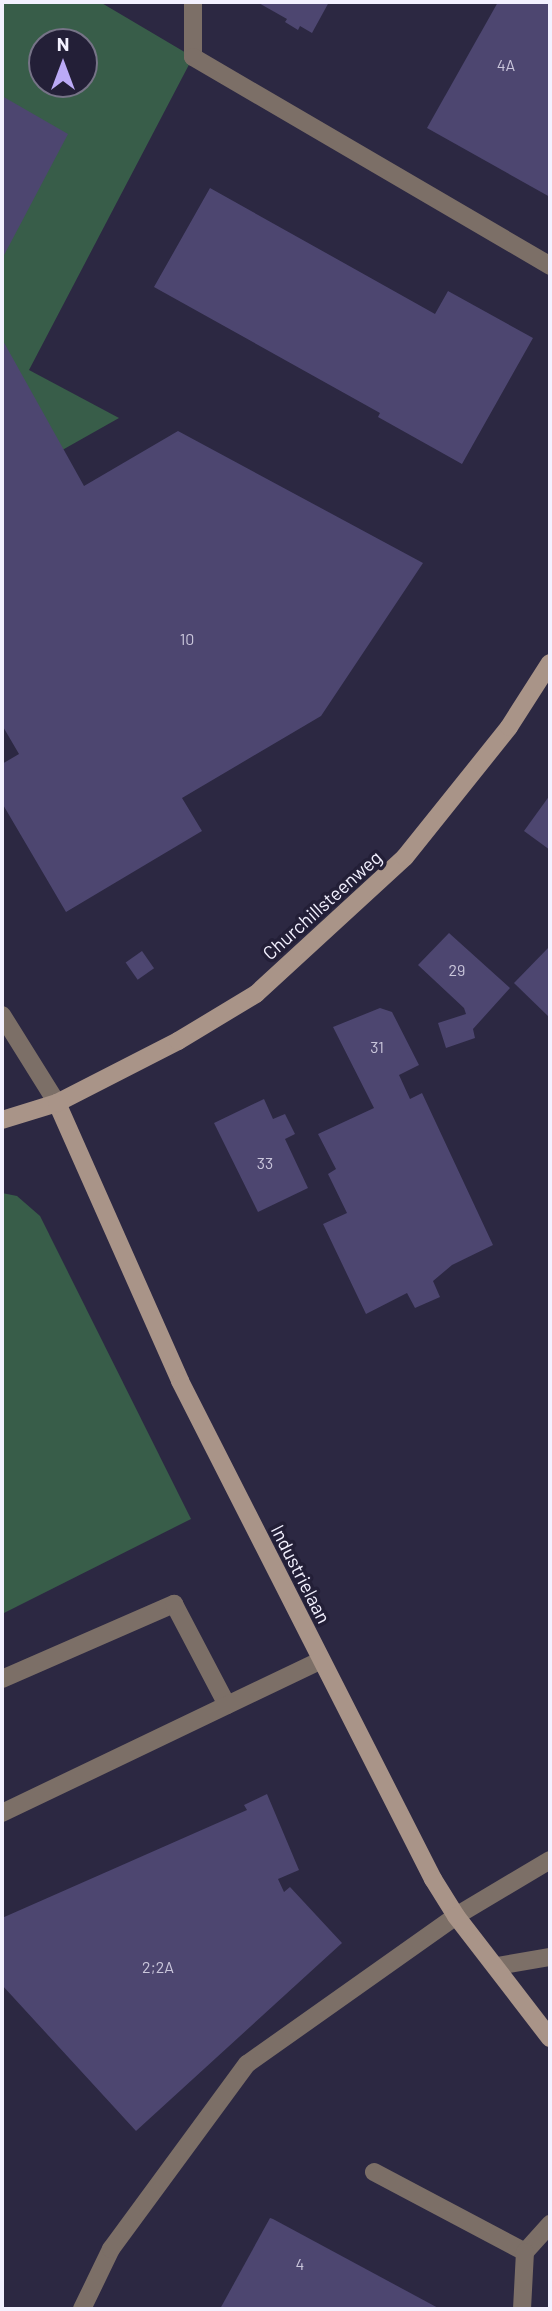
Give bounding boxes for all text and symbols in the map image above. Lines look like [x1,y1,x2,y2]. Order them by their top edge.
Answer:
north arrow [28,28,98,98]
text: N [57,32,69,55]
house number: 4A [497,55,515,75]
house number: 10 [180,629,194,649]
street label: Churchillsteenweg [258,846,386,964]
house number: 29 [449,960,465,980]
house number: 31 [370,1037,384,1057]
house number: 33 [257,1153,273,1173]
street label: Industrielaan [266,1521,336,1627]
house number: 2;2A [142,1957,174,1977]
house number: 4 [296,2254,304,2274]

